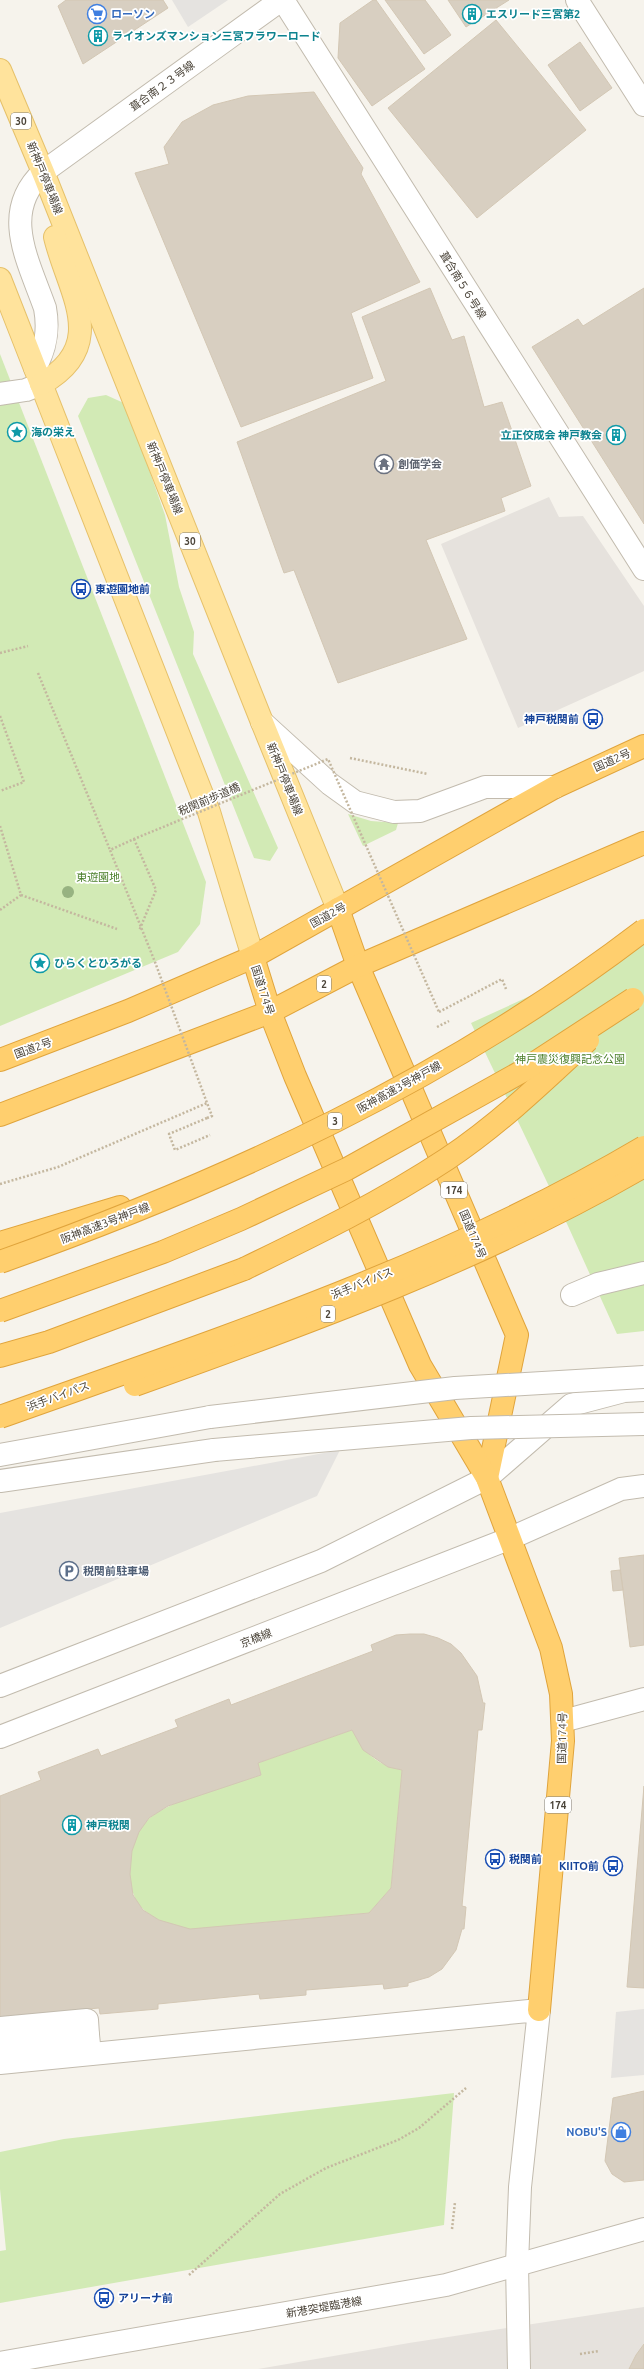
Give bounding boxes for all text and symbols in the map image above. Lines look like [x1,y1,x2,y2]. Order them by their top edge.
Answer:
supermarket icon: ローソン [86,3,108,25]
building icon: エスリード三宮第2 [461,3,483,25]
place label: ローソン [111,8,155,20]
place label: エスリード三宮第2 [486,8,580,20]
building icon: ライオンズマンション三宮フラワーロード [87,25,109,47]
place label: ライオンズマンション三宮フラワーロード [112,30,321,42]
street label: 葺合南２３号線 [127,59,197,113]
road number: 30 [11,113,31,129]
street label: 新神戸停車場線 [25,140,65,216]
street label: 葺合南５６号線 [438,249,488,321]
place icon: 海の栄え [6,421,28,443]
building icon: 立正佼成会 神戸教会 [605,424,627,446]
place label: 海の栄え [31,426,75,438]
place label: 立正佼成会 神戸教会 [500,429,602,441]
street label: 新神戸停車場線 [145,440,185,516]
temple icon: 創価学会 [373,453,395,475]
place label: 創価学会 [398,458,442,470]
road number: 30 [180,533,200,549]
bus stop icon: 東遊園地前 [70,578,92,600]
place label: 東遊園地前 [95,583,150,595]
bus stop icon: 神戸税関前 [582,708,604,730]
place label: 神戸税関前 [524,713,579,725]
street label: 新神戸停車場線 [265,741,305,817]
street label: 国道2号 [592,747,632,773]
street label: 税関前歩道橋 [176,781,242,817]
park label: 東遊園地 [76,871,120,883]
street label: 国道2号 [308,900,348,930]
place icon: ひらくとひろがる [29,952,51,974]
place label: ひらくとひろがる [54,957,142,969]
street label: 国道174号 [249,964,277,1016]
road number: 2 [317,976,331,992]
street label: 国道2号 [13,1036,53,1060]
park label: 神戸震災復興記念公園 [515,1053,625,1065]
street label: 阪神高速3号神戸線 [355,1059,443,1115]
road number: 3 [328,1113,342,1129]
road number: 174 [441,1182,467,1198]
street label: 阪神高速3号神戸線 [59,1201,151,1245]
street label: 国道174号 [457,1208,489,1260]
street label: 浜手バイパス [329,1265,395,1301]
road number: 2 [321,1306,335,1322]
street label: 浜手バイパス [25,1379,91,1413]
parking icon: 税関前駐車場 [58,1560,80,1582]
place label: 税関前駐車場 [83,1565,149,1577]
street label: 京橋線 [238,1626,274,1650]
street label: 国道174号 [556,1712,568,1764]
road number: 174 [545,1797,571,1813]
building icon: 神戸税関 [61,1814,83,1836]
place label: 神戸税関 [86,1819,130,1831]
bus stop icon: 税関前 [484,1848,506,1870]
place label: 税関前 [509,1853,542,1865]
bus stop icon: KIITO前 [602,1855,624,1877]
place label: KIITO前 [559,1860,599,1872]
shop icon: NOBU'S [610,2121,632,2143]
place label: NOBU'S [566,2126,607,2138]
bus stop icon: アリーナ前 [93,2287,115,2309]
place label: アリーナ前 [118,2292,173,2304]
street label: 新港突堤臨港線 [285,2294,363,2320]

